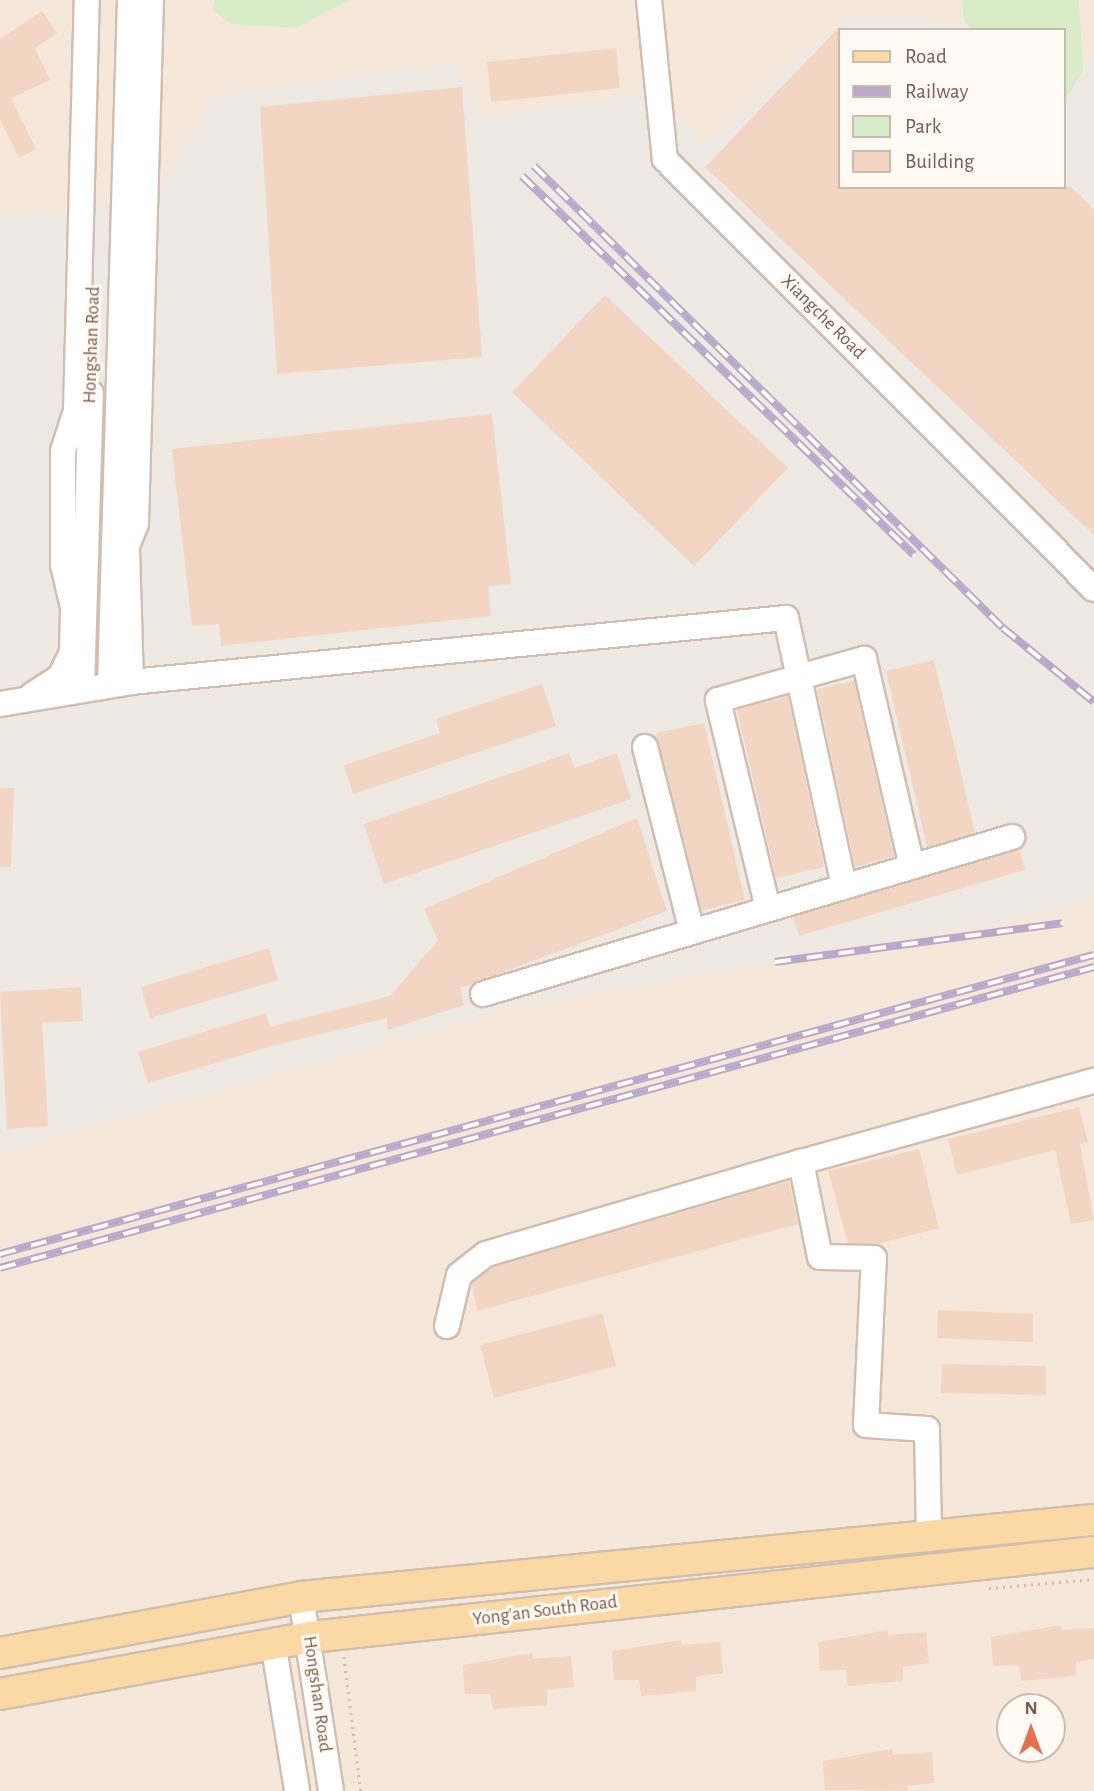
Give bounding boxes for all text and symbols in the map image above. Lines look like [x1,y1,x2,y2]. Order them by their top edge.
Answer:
legend [838,28,1066,189]
text: Road [905,46,947,67]
text: Railway [905,81,968,102]
text: Park [905,116,941,137]
text: Building [905,151,974,172]
street label: Xiangche Road [776,270,870,364]
street label: Hongshan Road [79,286,105,404]
street label: Yong'an South Road [471,1591,619,1631]
street label: Hongshan Road [298,1634,336,1754]
north arrow [996,1693,1066,1763]
text: N [1024,1699,1038,1718]

